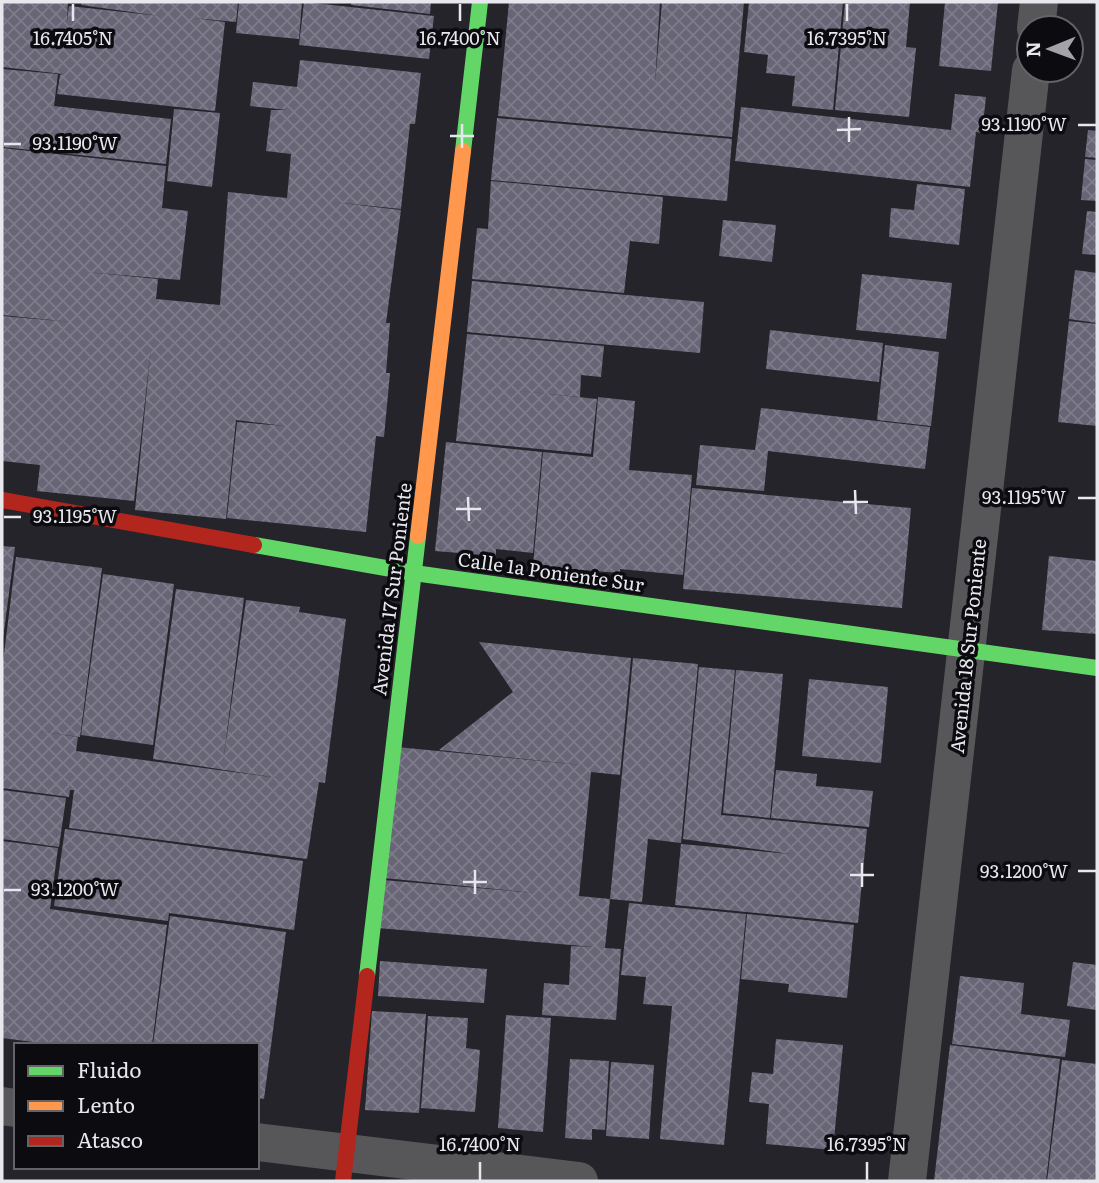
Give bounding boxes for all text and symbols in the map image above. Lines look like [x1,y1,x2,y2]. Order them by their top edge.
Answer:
north arrow [1015,14,1085,84]
text: 16.7405°N [33,24,113,51]
text: 16.7400°N [419,24,501,51]
text: 16.7395°N [807,24,887,51]
text: N [1018,41,1046,58]
text: 93.1190°W [981,110,1067,137]
text: 93.1190°W [32,129,118,156]
street label: Avenida 17 Sur Poniente [364,481,418,697]
text: 93.1195°W [982,483,1066,510]
text: 93.1195°W [33,502,117,529]
street label: Avenida 18 Sur Poniente [942,537,992,755]
street label: Calle 1a Poniente Sur [456,544,646,598]
text: 93.1200°W [980,857,1068,884]
text: 93.1200°W [31,875,119,902]
legend [14,1043,259,1169]
text: Fluido [77,1053,141,1084]
text: Lento [77,1088,135,1119]
text: Atasco [77,1123,143,1154]
text: 16.7400°N [439,1130,521,1157]
text: 16.7395°N [827,1130,907,1157]

